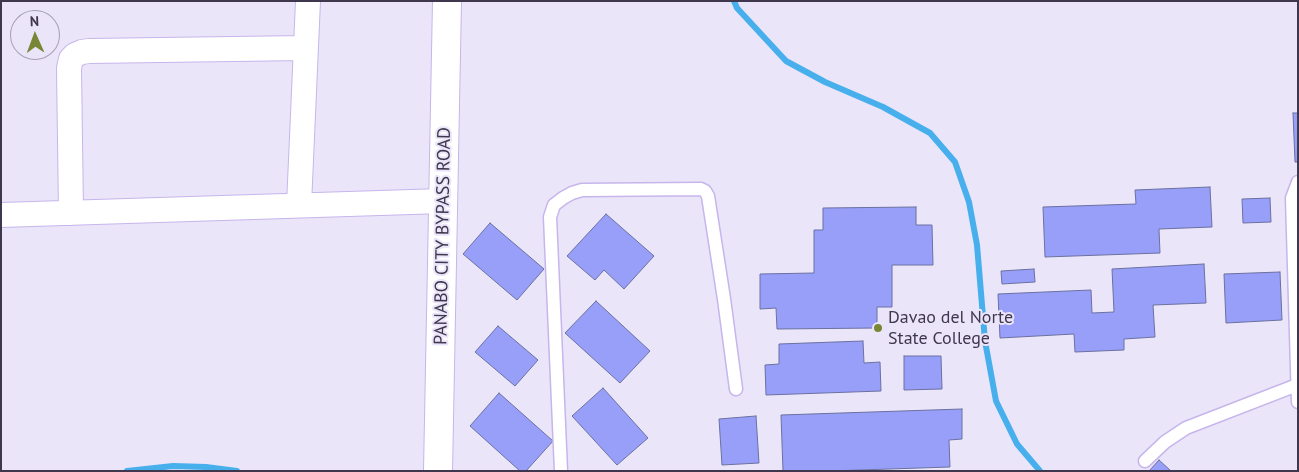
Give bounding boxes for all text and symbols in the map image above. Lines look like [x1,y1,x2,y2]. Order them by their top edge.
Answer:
north arrow [10,10,60,60]
text: N [30,12,39,30]
street label: PANABO CITY BYPASS ROAD [430,127,456,345]
place label: Davao del Norte State College [888,307,1013,350]
marker: Davao del Norte State College [872,322,884,334]

